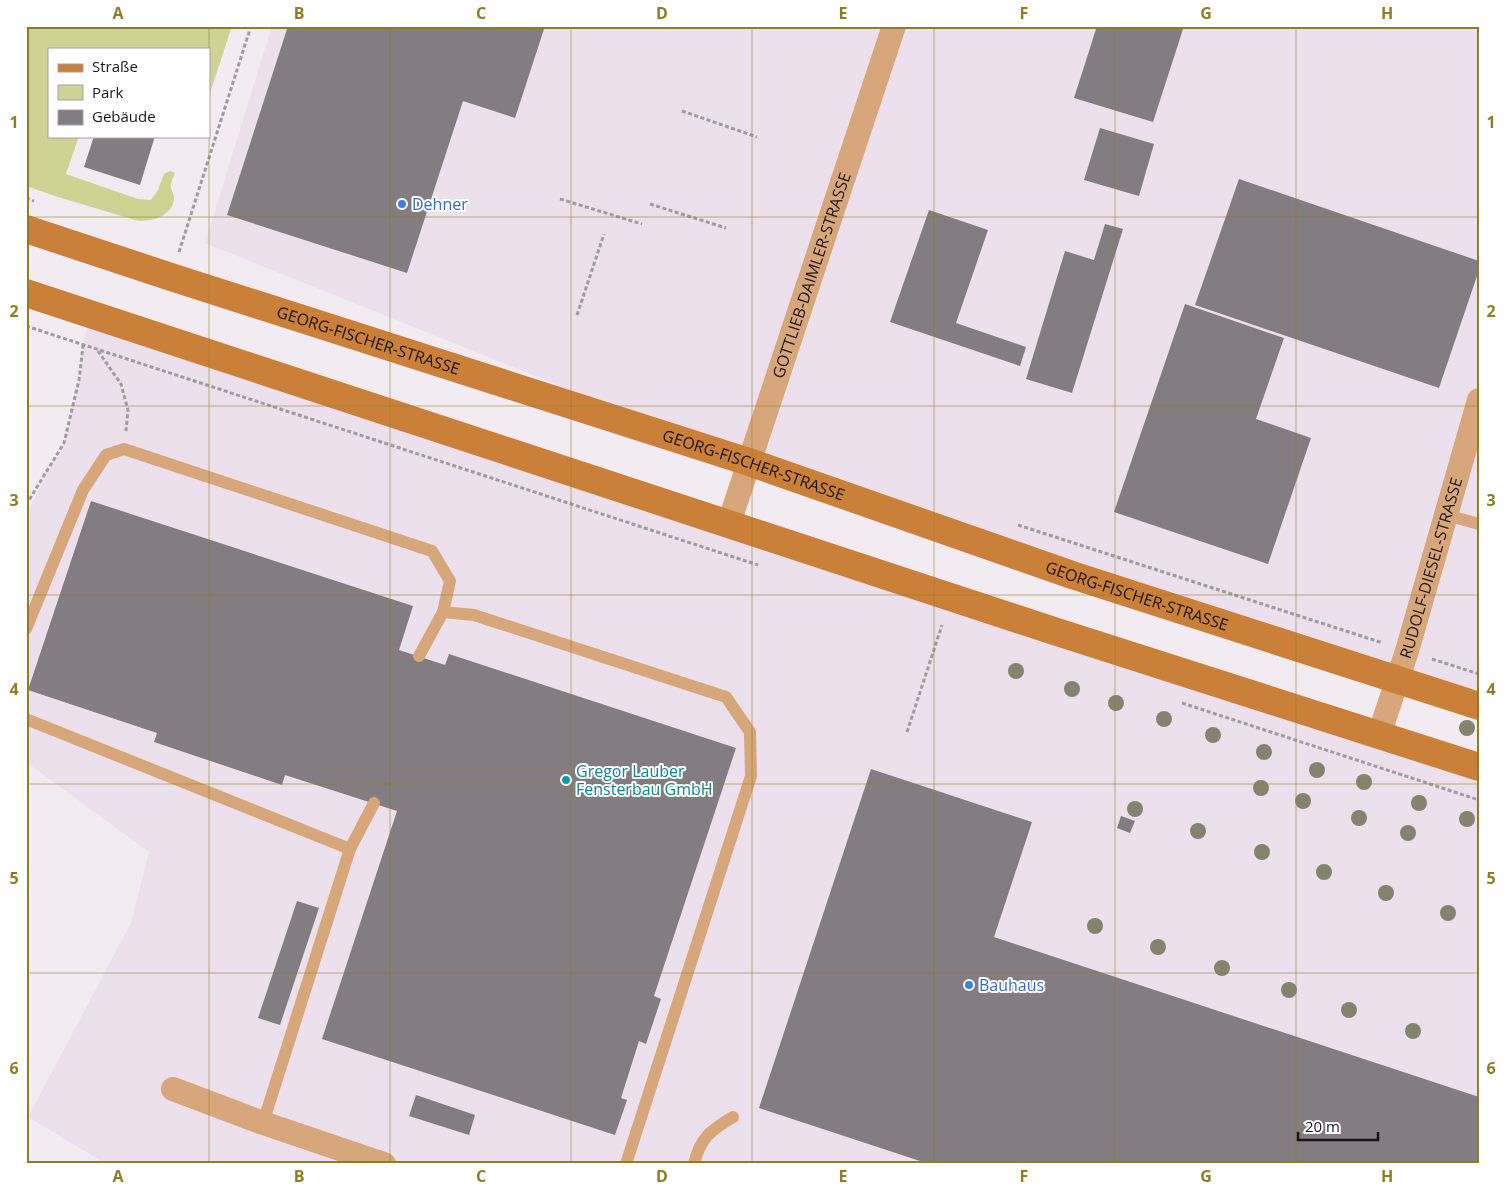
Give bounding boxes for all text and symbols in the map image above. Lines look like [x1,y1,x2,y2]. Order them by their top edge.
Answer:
text: A [112,2,124,24]
text: B [294,2,304,24]
text: C [476,2,486,24]
text: D [656,2,668,24]
text: E [839,2,848,24]
text: F [1020,2,1028,24]
text: G [1200,2,1212,24]
text: H [1381,2,1393,24]
legend [48,48,210,138]
text: Straße [92,56,138,76]
text: Park [92,82,123,102]
text: Gebäude [92,106,156,126]
text: 1 [9,111,19,133]
text: 1 [1486,111,1496,133]
street label: GOTTLIEB-DAIMLER-STRASSE [767,169,856,381]
place label: Dehner [412,193,468,215]
marker: Dehner [396,198,408,210]
text: 2 [9,300,19,322]
text: 2 [1486,300,1496,322]
street label: GEORG-FISCHER-STRASSE [274,301,463,380]
street label: GEORG-FISCHER-STRASSE [660,424,848,506]
street label: RUDOLF-DIESEL-STRASSE [1394,475,1467,661]
text: 3 [9,489,19,511]
text: 3 [1486,489,1496,511]
street label: GEORG-FISCHER-STRASSE [1043,556,1231,636]
text: 4 [9,678,19,700]
text: 4 [1486,678,1496,700]
place label: Gregor Lauber Fensterbau GmbH [576,760,713,800]
marker: Gregor Lauber Fensterbau GmbH [560,774,572,786]
text: 5 [9,867,19,889]
text: 5 [1486,867,1496,889]
place label: Bauhaus [979,974,1044,996]
marker: Bauhaus [963,979,975,991]
text: 6 [9,1057,19,1079]
text: 6 [1486,1057,1496,1079]
scale bar [1298,1110,1378,1142]
text: 20 m [1305,1116,1340,1136]
text: A [112,1165,124,1187]
text: B [294,1165,304,1187]
text: C [476,1165,486,1187]
text: D [656,1165,668,1187]
text: E [839,1165,848,1187]
text: F [1020,1165,1028,1187]
text: G [1200,1165,1212,1187]
text: H [1381,1165,1393,1187]

